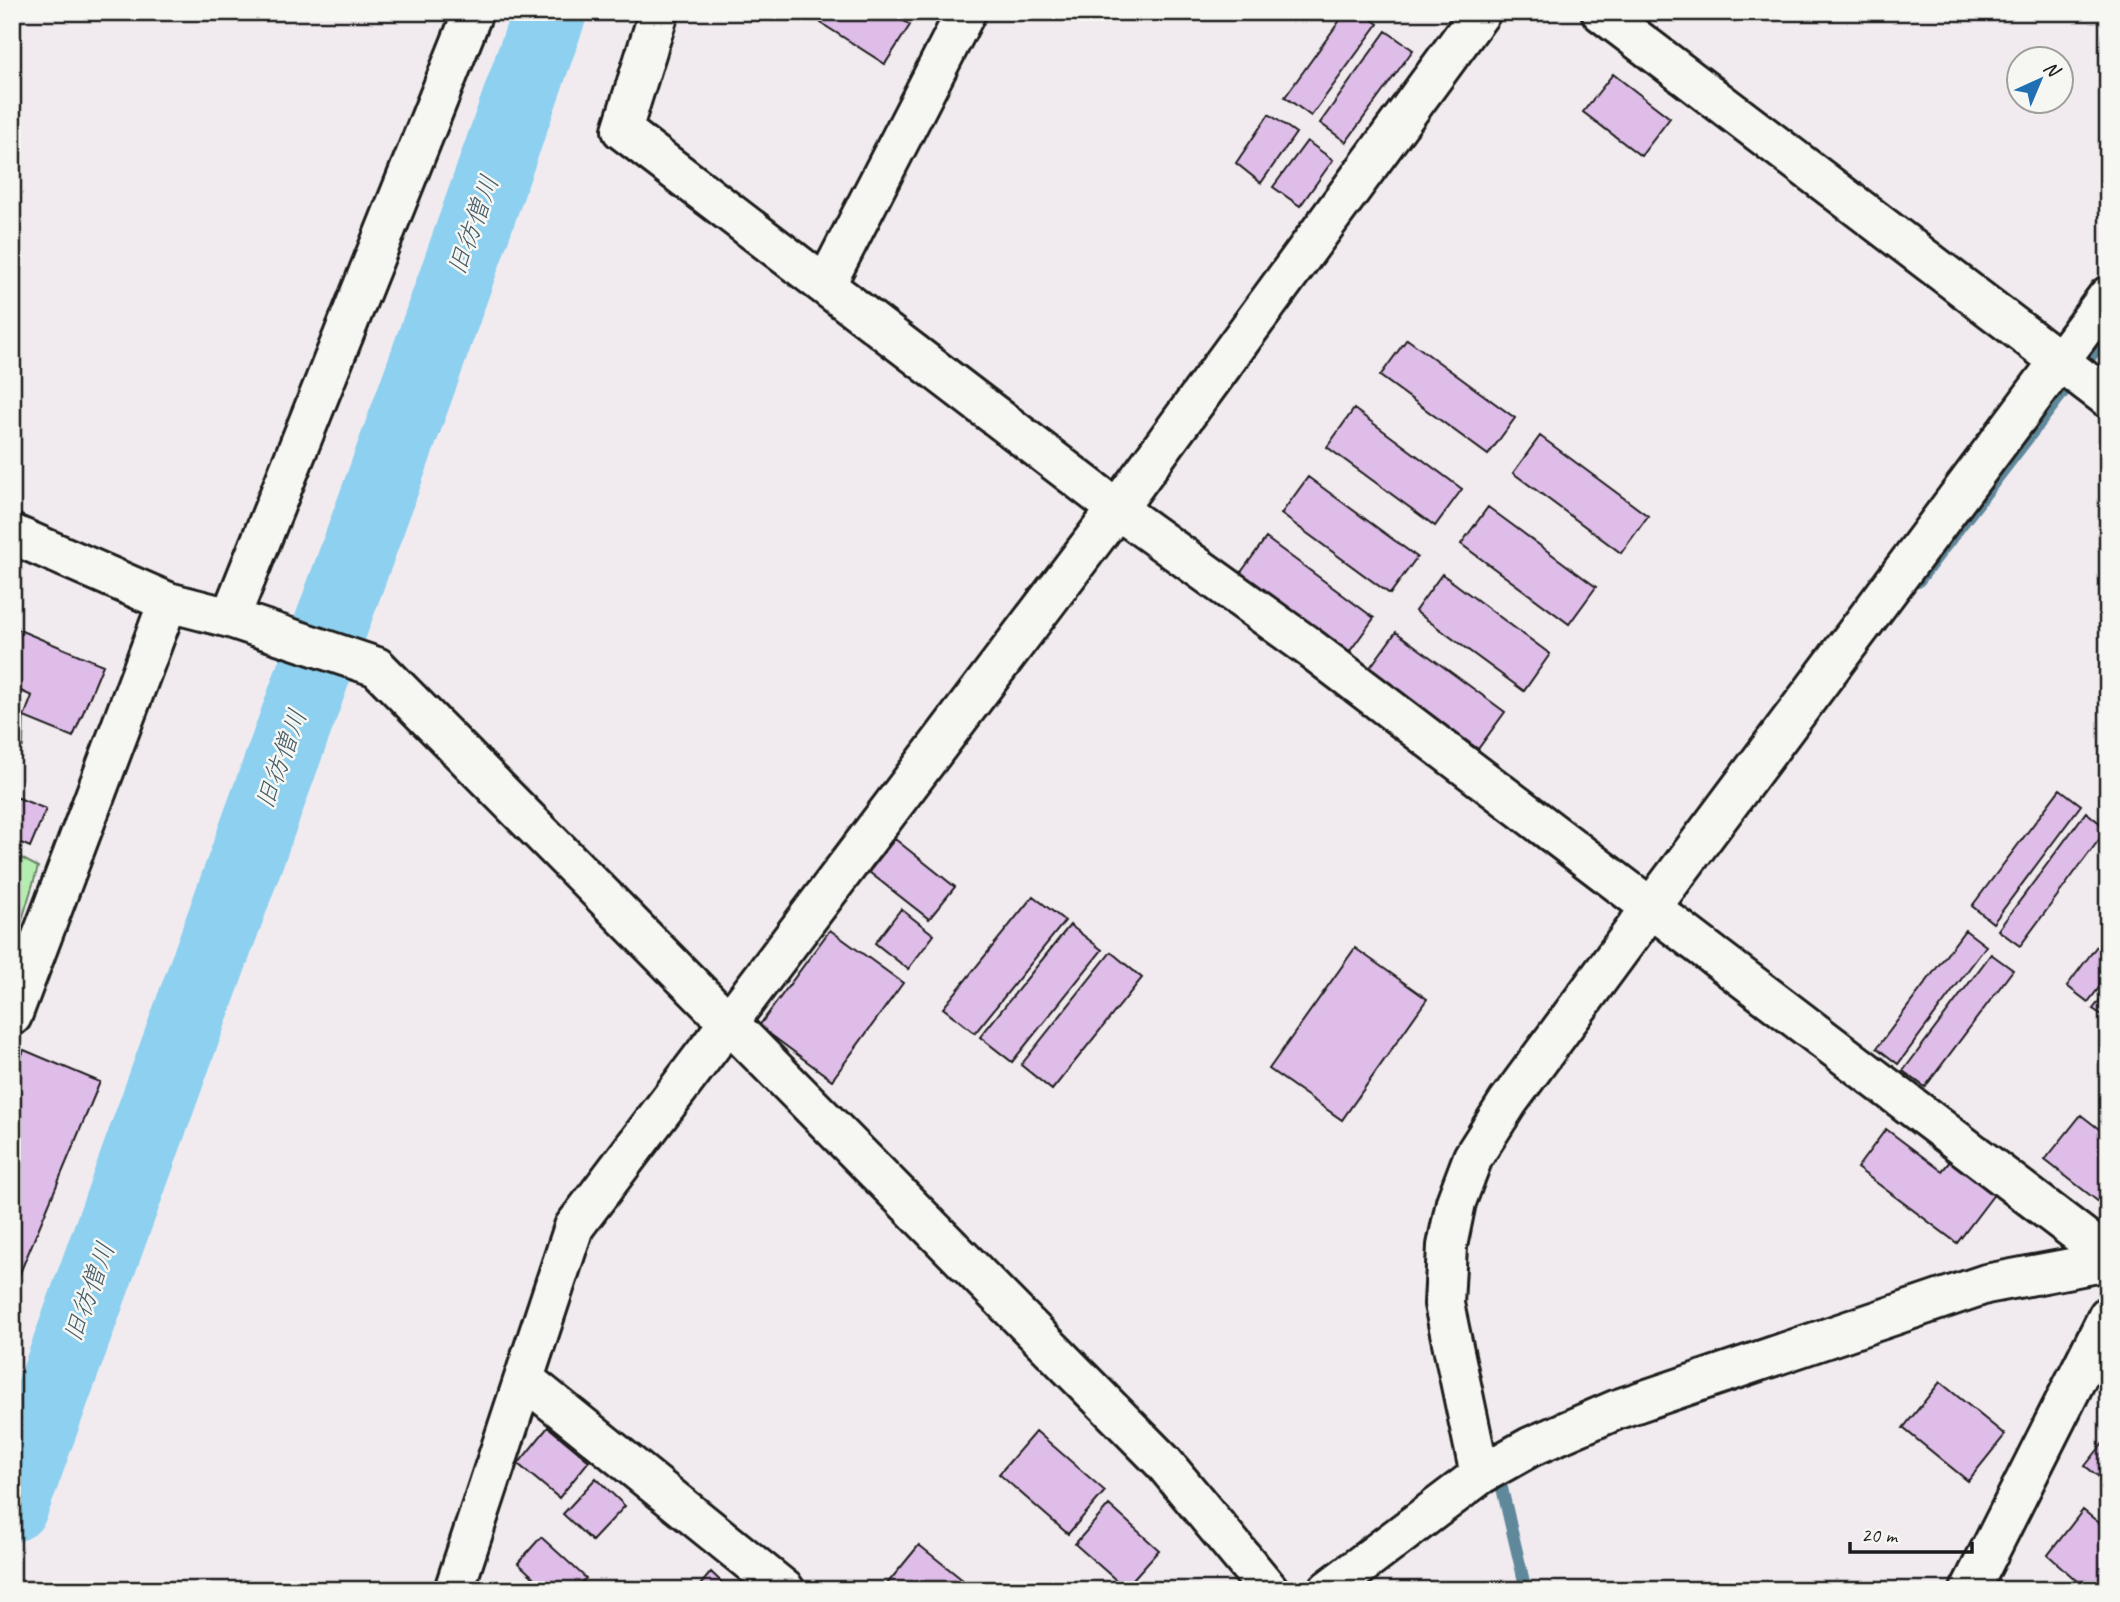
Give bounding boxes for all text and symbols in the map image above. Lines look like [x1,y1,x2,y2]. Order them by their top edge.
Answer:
north arrow [2004,46,2074,116]
text: N [2039,56,2066,83]
water label: 旧彷僧川 [440,170,506,280]
water label: 旧彷僧川 [248,704,314,814]
water label: 旧彷僧川 [56,1237,122,1347]
scale bar [1850,1511,1973,1555]
text: 20 m [1861,1522,1899,1548]

